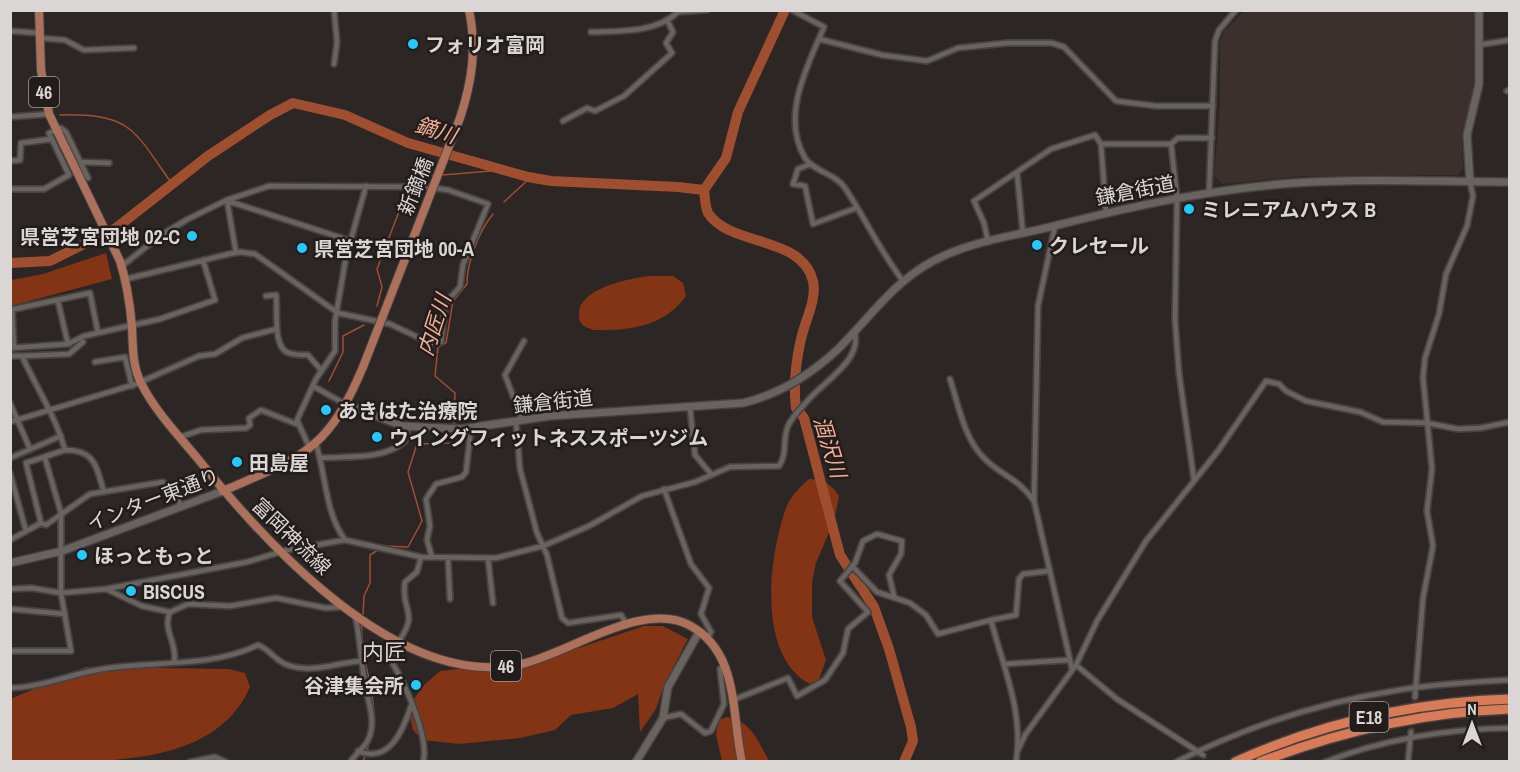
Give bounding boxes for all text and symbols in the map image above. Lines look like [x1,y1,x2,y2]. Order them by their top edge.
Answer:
place label: フォリオ富岡 [425,31,545,58]
marker: フォリオ富岡 [406,37,420,51]
road number: 46 [29,77,59,107]
water label: 鏑川 [412,110,462,151]
street label: 新鏑橋 [391,153,439,219]
street label: 鎌倉街道 [1093,169,1177,211]
place label: ミレニアムハウス B [1201,196,1376,223]
marker: ミレニアムハウス B [1182,202,1196,216]
place label: 県営芝宮団地 02-C [20,223,180,250]
marker: 県営芝宮団地 02-C [185,229,199,243]
place label: クレセール [1049,232,1149,259]
place label: 県営芝宮団地 00-A [314,235,474,262]
marker: クレセール [1030,238,1044,252]
marker: 県営芝宮団地 00-A [295,241,309,255]
water label: 内匠川 [410,289,458,359]
street label: 鎌倉街道 [512,383,594,419]
place label: あきはた治療院 [338,397,478,424]
marker: あきはた治療院 [319,403,333,417]
water label: 涸沢川 [807,413,854,483]
place label: ウイングフィットネススポーツジム [389,424,708,451]
marker: ウイングフィットネススポーツジム [370,430,384,444]
place label: 田島屋 [249,449,309,476]
marker: 田島屋 [230,455,244,469]
street label: インター東通り [83,461,223,537]
street label: 富岡神流線 [247,492,337,580]
place label: ほっともっと [94,542,214,569]
marker: ほっともっと [75,548,89,562]
place label: BISCUS [143,578,205,605]
marker: BISCUS [124,584,138,598]
district label: 内匠 [362,637,406,667]
road number: 46 [491,651,521,681]
place label: 谷津集会所 [304,672,404,699]
marker: 谷津集会所 [409,678,423,692]
north arrow [1442,694,1502,754]
text: N [1467,698,1477,720]
road number: E18 [1350,702,1388,732]

